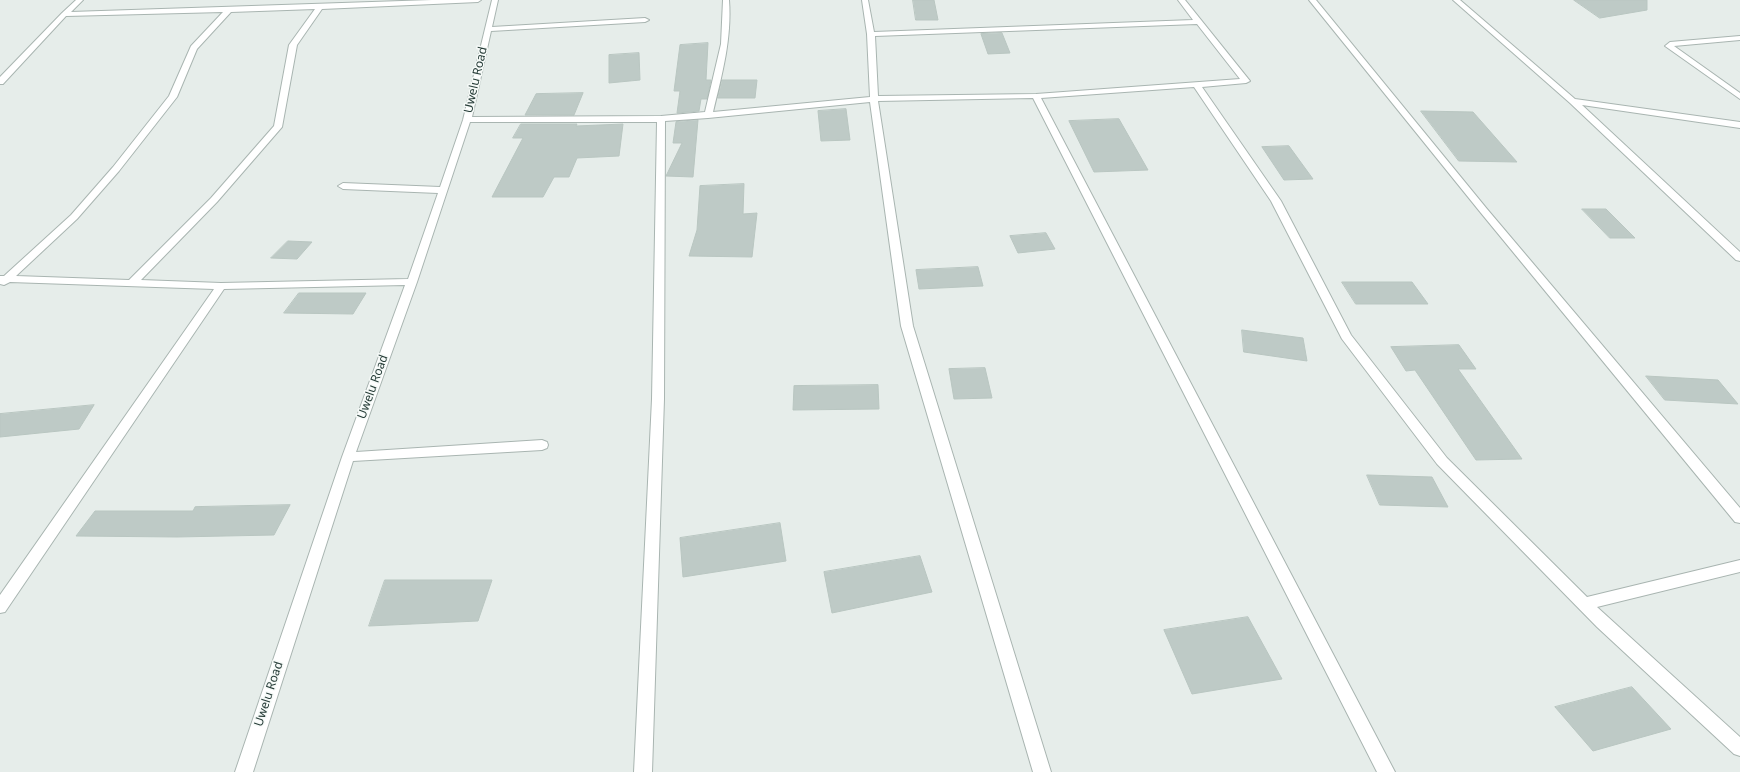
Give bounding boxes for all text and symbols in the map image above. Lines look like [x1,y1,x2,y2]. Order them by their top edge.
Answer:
street label: Uwelu Road [461,46,491,114]
street label: Uwelu Road [355,353,391,421]
street label: Uwelu Road [252,660,286,728]

